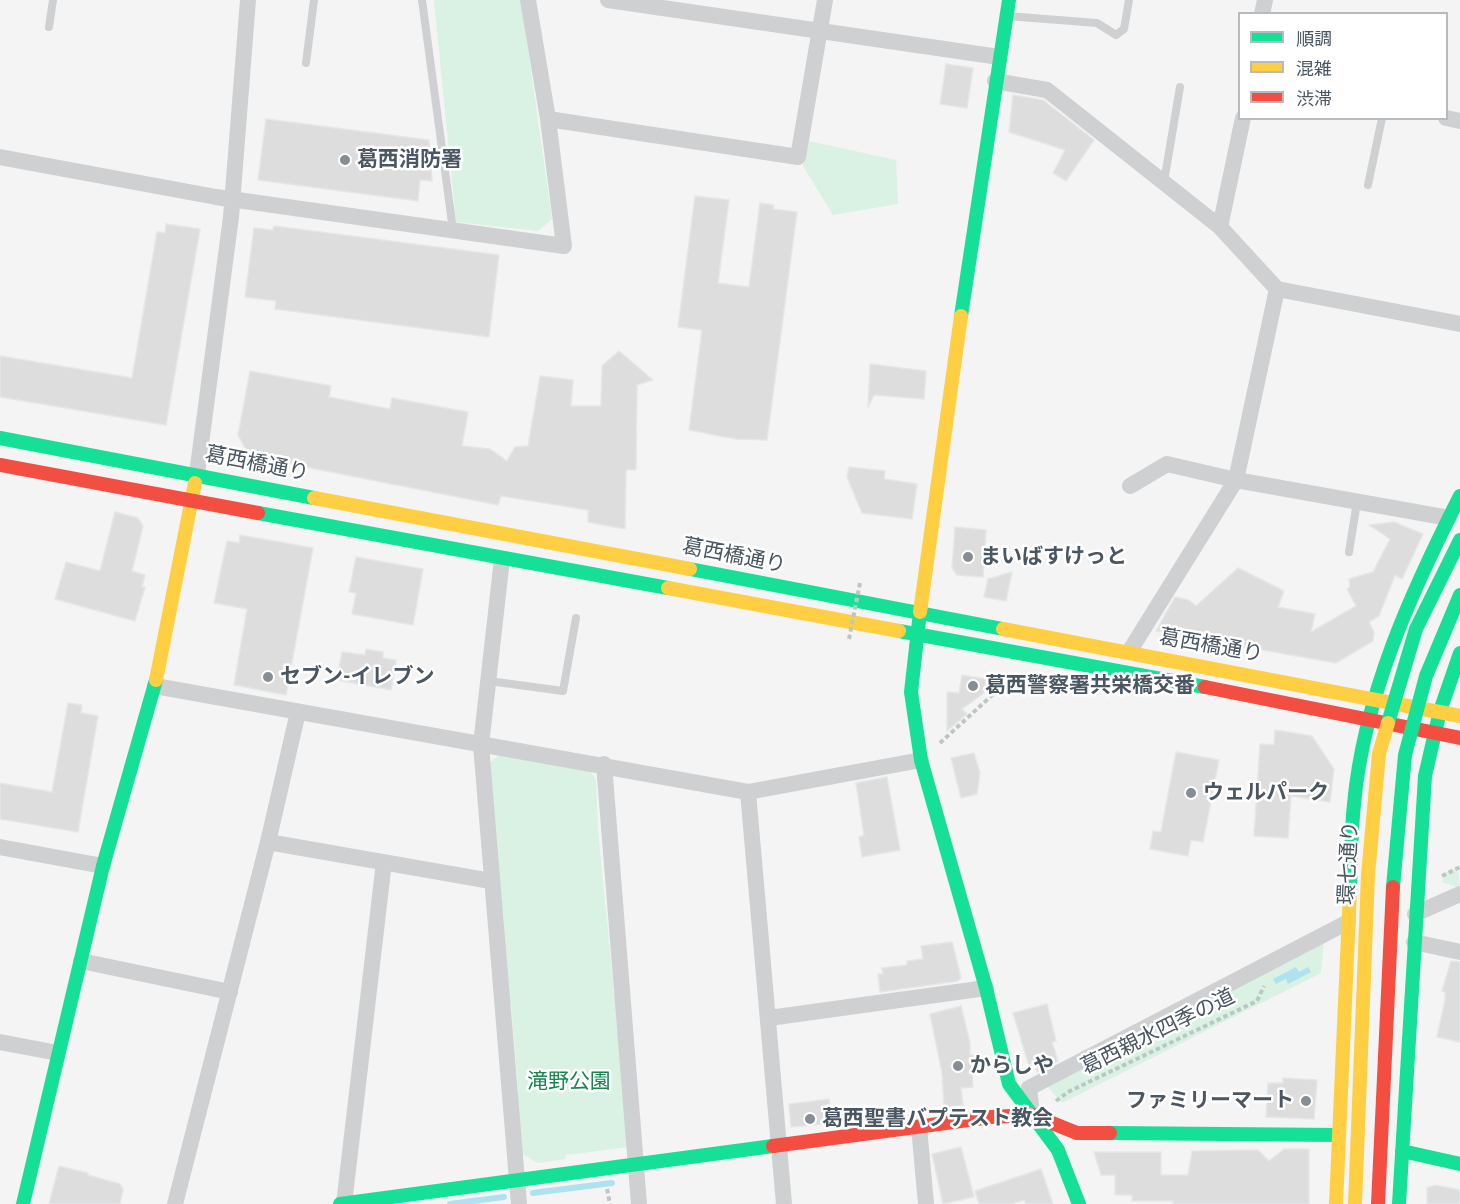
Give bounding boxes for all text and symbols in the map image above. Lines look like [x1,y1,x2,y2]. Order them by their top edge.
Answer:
legend [1238,12,1448,120]
text: 順調 [1296,27,1332,50]
text: 混雑 [1296,57,1332,80]
text: 渋滞 [1296,87,1332,110]
place label: 葛西消防署 [357,147,462,173]
marker: 葛西消防署 [338,153,352,167]
street label: 葛西橋通り [203,442,311,486]
street label: 葛西橋通り [680,534,788,578]
place label: まいばすけっと [980,544,1127,570]
marker: まいばすけっと [961,550,975,564]
street label: 葛西橋通り [1157,624,1265,668]
place label: セブン-イレブン [280,664,435,690]
marker: セブン-イレブン [261,670,275,684]
place label: 葛西警察署共栄橋交番 [985,673,1195,699]
marker: 葛西警察署共栄橋交番 [966,679,980,693]
place label: ウェルパーク [1203,780,1329,806]
marker: ウェルパーク [1184,786,1198,800]
street label: 環七通り [1334,820,1364,906]
street label: 葛西親水四季の道 [1077,984,1239,1080]
place label: からしや [970,1053,1054,1079]
marker: からしや [951,1059,965,1073]
park label: 滝野公園 [527,1069,611,1095]
place label: ファミリーマート [1126,1088,1294,1114]
marker: ファミリーマート [1299,1094,1313,1108]
place label: 葛西聖書バプテスト教会 [822,1106,1053,1132]
marker: 葛西聖書バプテスト教会 [803,1112,817,1126]

